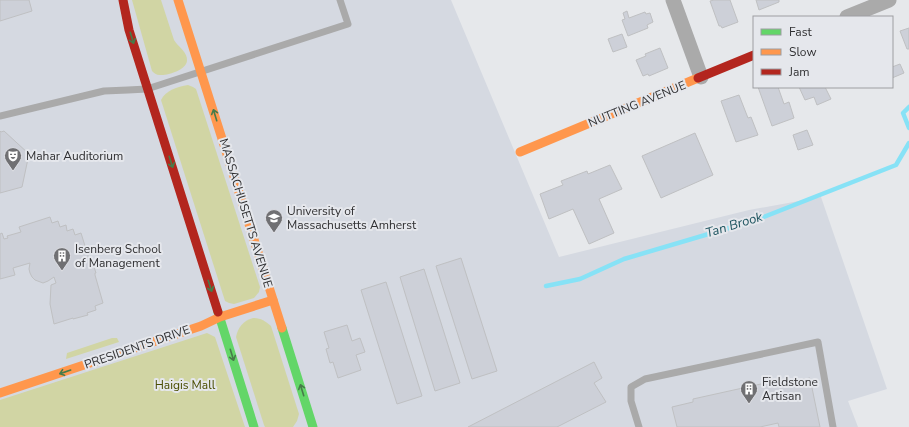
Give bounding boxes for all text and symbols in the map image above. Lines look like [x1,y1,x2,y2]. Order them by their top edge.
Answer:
legend [753,16,893,88]
text: Fast [789,24,812,40]
one-way arrow [129,31,136,44]
text: Slow [789,44,817,60]
text: Jam [788,64,810,80]
street label: NUTTING AVENUE [586,77,688,131]
one-way arrow [211,109,218,122]
street label: MASSACHUSETTS AVENUE [216,136,276,290]
theatre icon: Mahar Auditorium [3,146,23,171]
place label: Mahar Auditorium [26,148,123,164]
one-way arrow [167,156,175,168]
place label: University of Massachusetts Amherst [287,203,417,233]
school or university icon: University of Massachusetts Amherst [264,208,284,233]
water label: Tan Brook [703,208,765,242]
place label: Isenberg School of Management [75,241,162,271]
building icon: Isenberg School of Management [52,246,72,271]
one-way arrow [207,279,214,292]
street label: PRESIDENTS DRIVE [82,321,192,373]
one-way arrow [229,348,236,361]
one-way arrow [58,369,71,376]
place label: Fieldstone Artisan [762,374,818,404]
park label: Haigis Mall [155,377,216,393]
building icon: Fieldstone Artisan [739,379,759,404]
one-way arrow [298,383,305,396]

